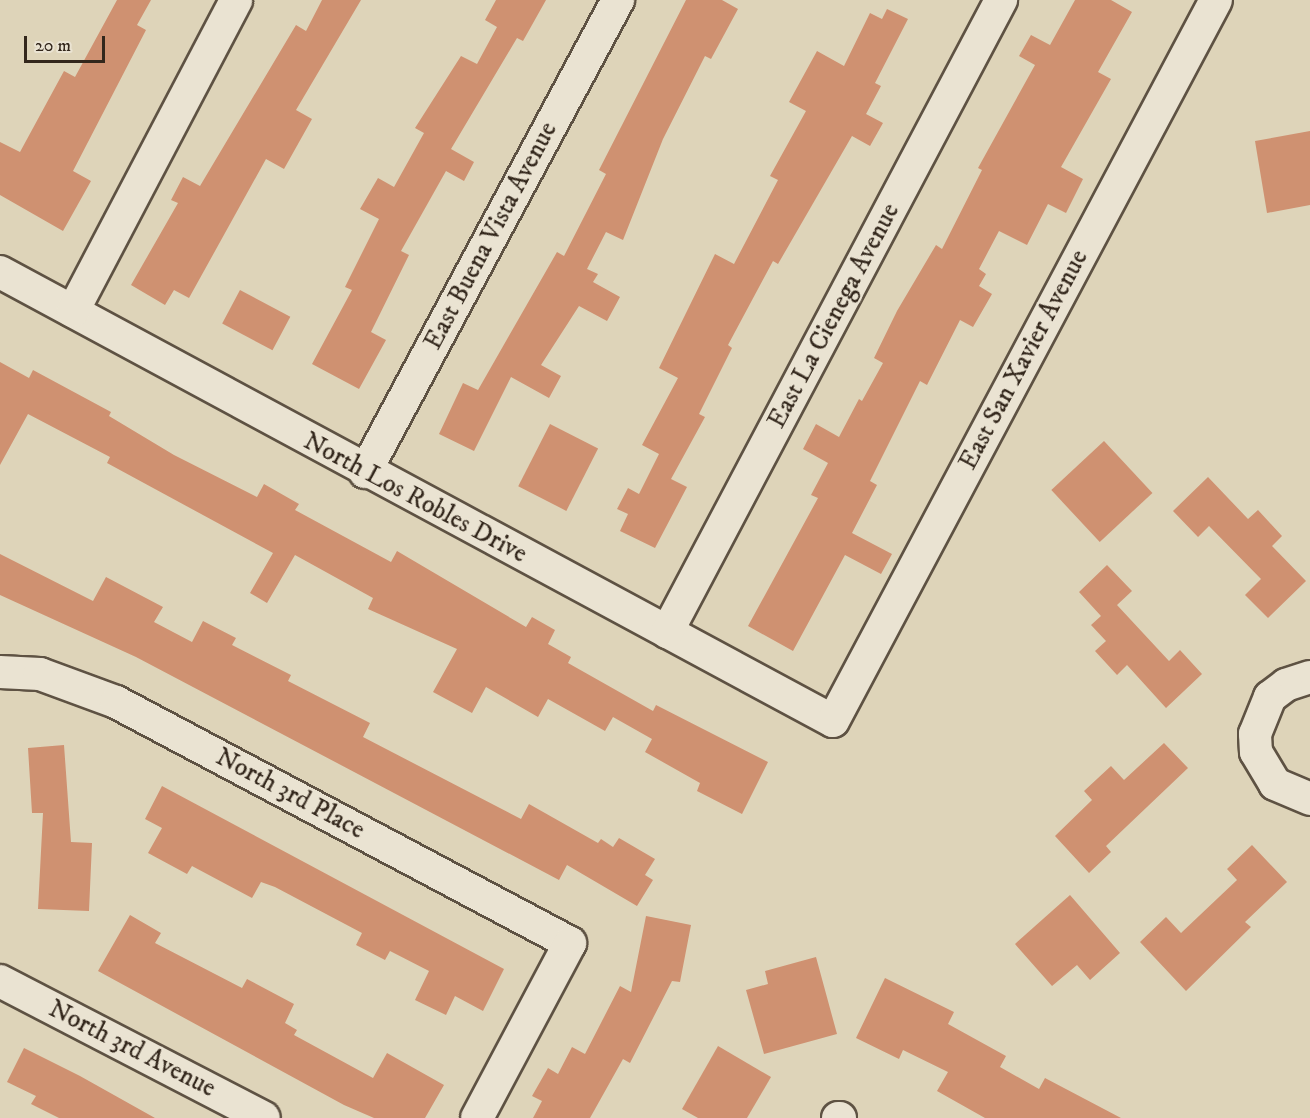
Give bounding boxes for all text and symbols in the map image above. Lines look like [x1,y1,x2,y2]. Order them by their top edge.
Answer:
scale bar [27,24,108,62]
text: 20 m [35,35,71,57]
street label: East Buena Vista Avenue [418,117,564,355]
street label: East La Cienega Avenue [761,198,907,434]
street label: East San Xavier Avenue [953,245,1095,475]
street label: North Los Robles Drive [298,426,532,570]
street label: North 3rd Place [210,742,370,846]
street label: North 3rd Avenue [43,993,221,1105]

